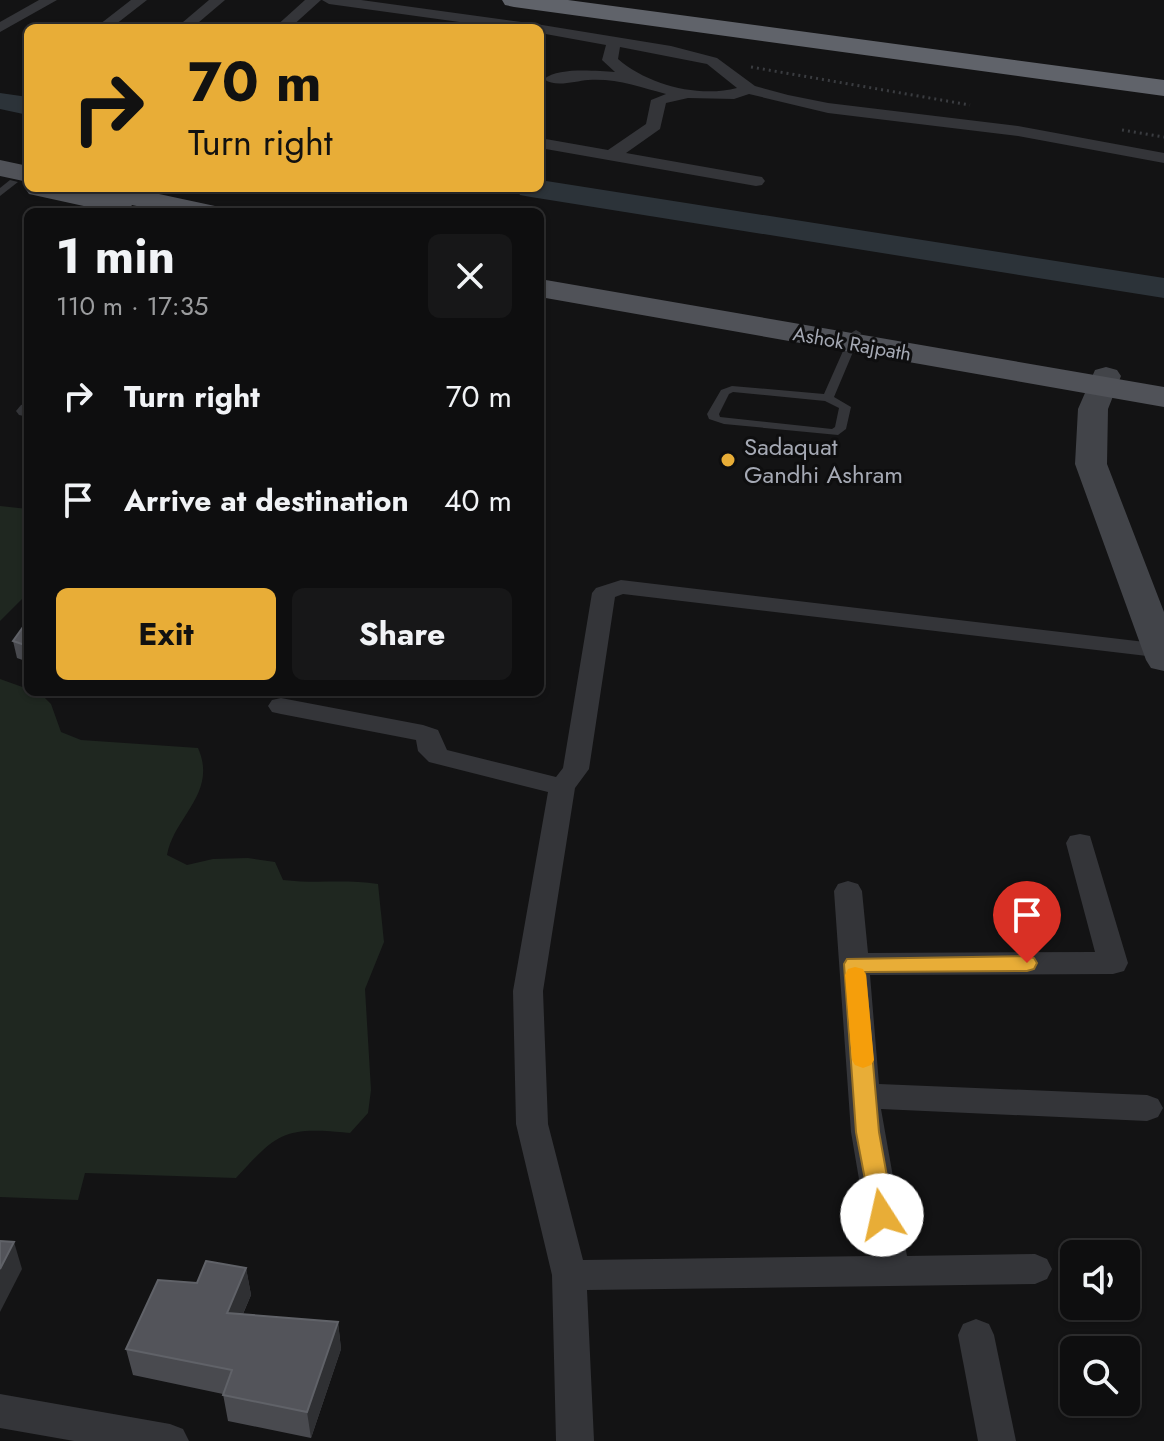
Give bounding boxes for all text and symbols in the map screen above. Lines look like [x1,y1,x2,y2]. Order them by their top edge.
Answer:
text: 70 m [188,41,322,122]
icon: right [56,56,160,160]
text: Turn right [188,116,333,168]
text: 1 min [56,222,175,291]
button: close [428,234,512,318]
text: 110 m · 17:35 [56,287,209,325]
street label: Ashok Rajpath [791,319,913,369]
icon: right [56,374,100,418]
text: Turn right [124,375,260,418]
text: 70 m [446,375,512,418]
place label: Sadaquat Gandhi Ashram [744,429,903,492]
marker: Sadaquat Gandhi Ashram [719,451,737,469]
icon: arrive [56,478,100,522]
text: Arrive at destination [124,479,409,522]
text: 40 m [444,479,512,522]
button: Exit [56,588,276,680]
button: Share [292,588,512,680]
pin [993,881,1061,963]
icon: arrive [1005,893,1049,937]
position arrow [840,1173,924,1257]
map controls [1060,1240,1140,1416]
button: sound [1060,1240,1140,1320]
button: search [1060,1336,1140,1416]

